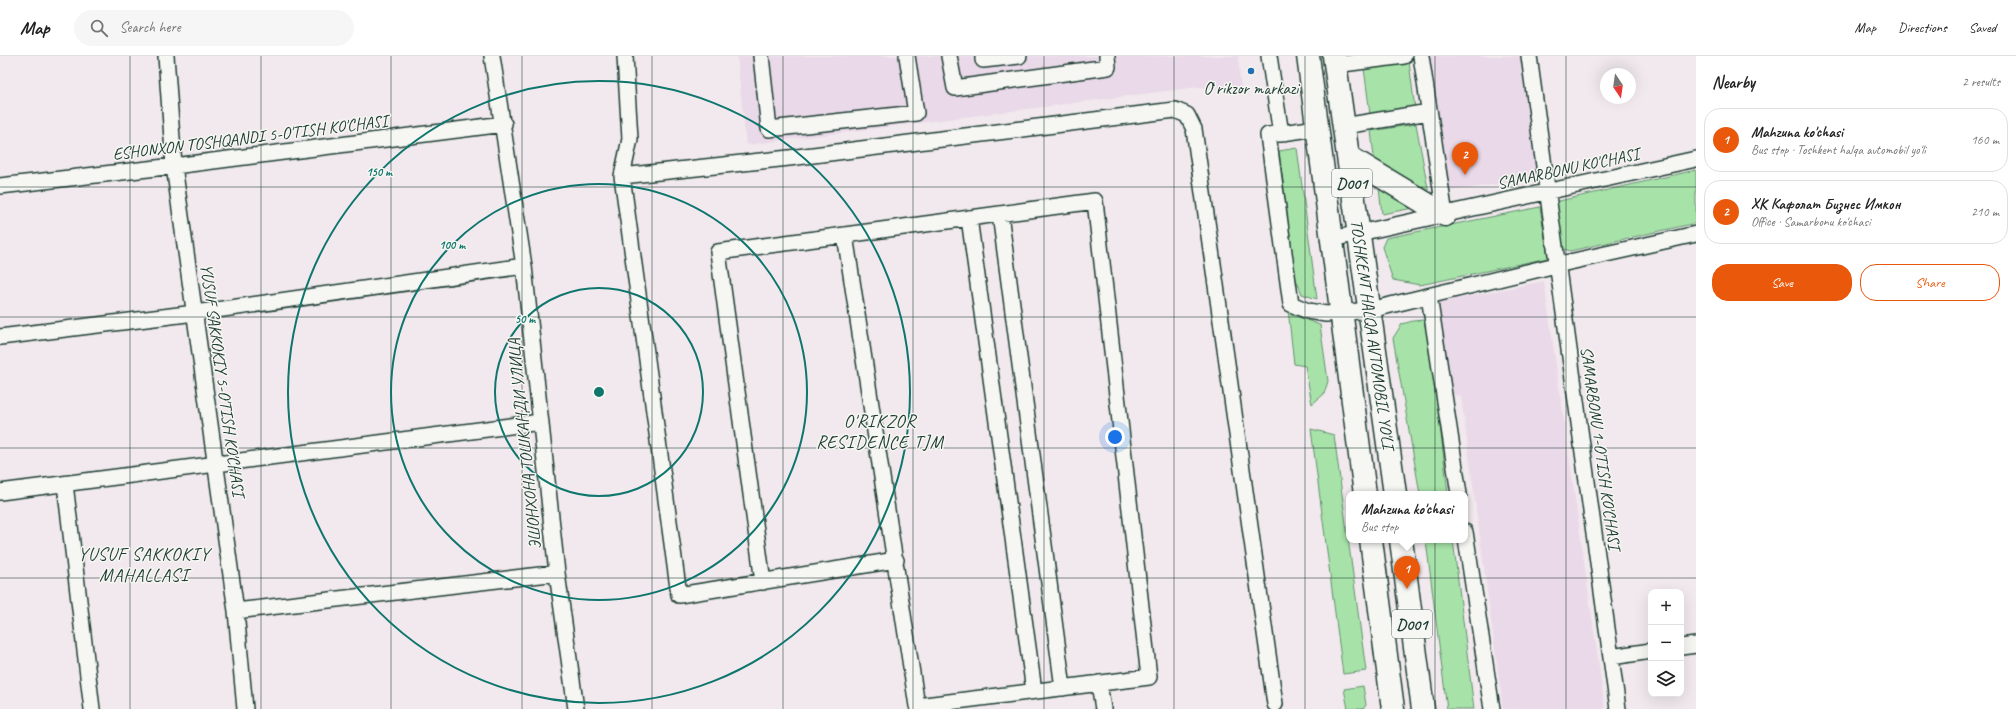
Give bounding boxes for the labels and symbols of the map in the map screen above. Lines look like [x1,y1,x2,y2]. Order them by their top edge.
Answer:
marker: Oʻrikzor markazi [1246,66,1256,76]
north arrow [1600,68,1636,104]
place label: Oʻrikzor markazi [1203,78,1300,99]
street label: ESHONXON TOSHQANDI 5-O'TISH KO'CHASI [111,110,393,165]
pin: 2 [1452,142,1478,175]
street label: SAMARBONU KO'CHASI [1495,142,1645,194]
text: 150 m [366,164,393,180]
road number: D001 [1332,169,1372,197]
street label: TOSHKENT HALQA AVTOMOBIL YO'LI [1346,218,1400,454]
text: 100 m [439,237,466,253]
street label: YUSUF SAKKOKIY 5-O'TISH KO'CHASI [196,263,250,502]
text: 50 m [515,311,536,327]
street label: ЭШОНХОНА ТОШКАНДИ УЛИЦА [503,337,546,551]
street label: SAMARBONU 1-O'TISH KO'CHASI [1576,345,1626,555]
centre of rings [592,385,606,399]
district label: O'RIKZOR RESIDENCE TJM [816,410,945,453]
your location [1105,427,1125,447]
district label: YUSUF SAKKOKIY MAHALLASI [78,543,213,586]
pin: 1 [1394,556,1420,589]
road number: D001 [1392,610,1432,638]

